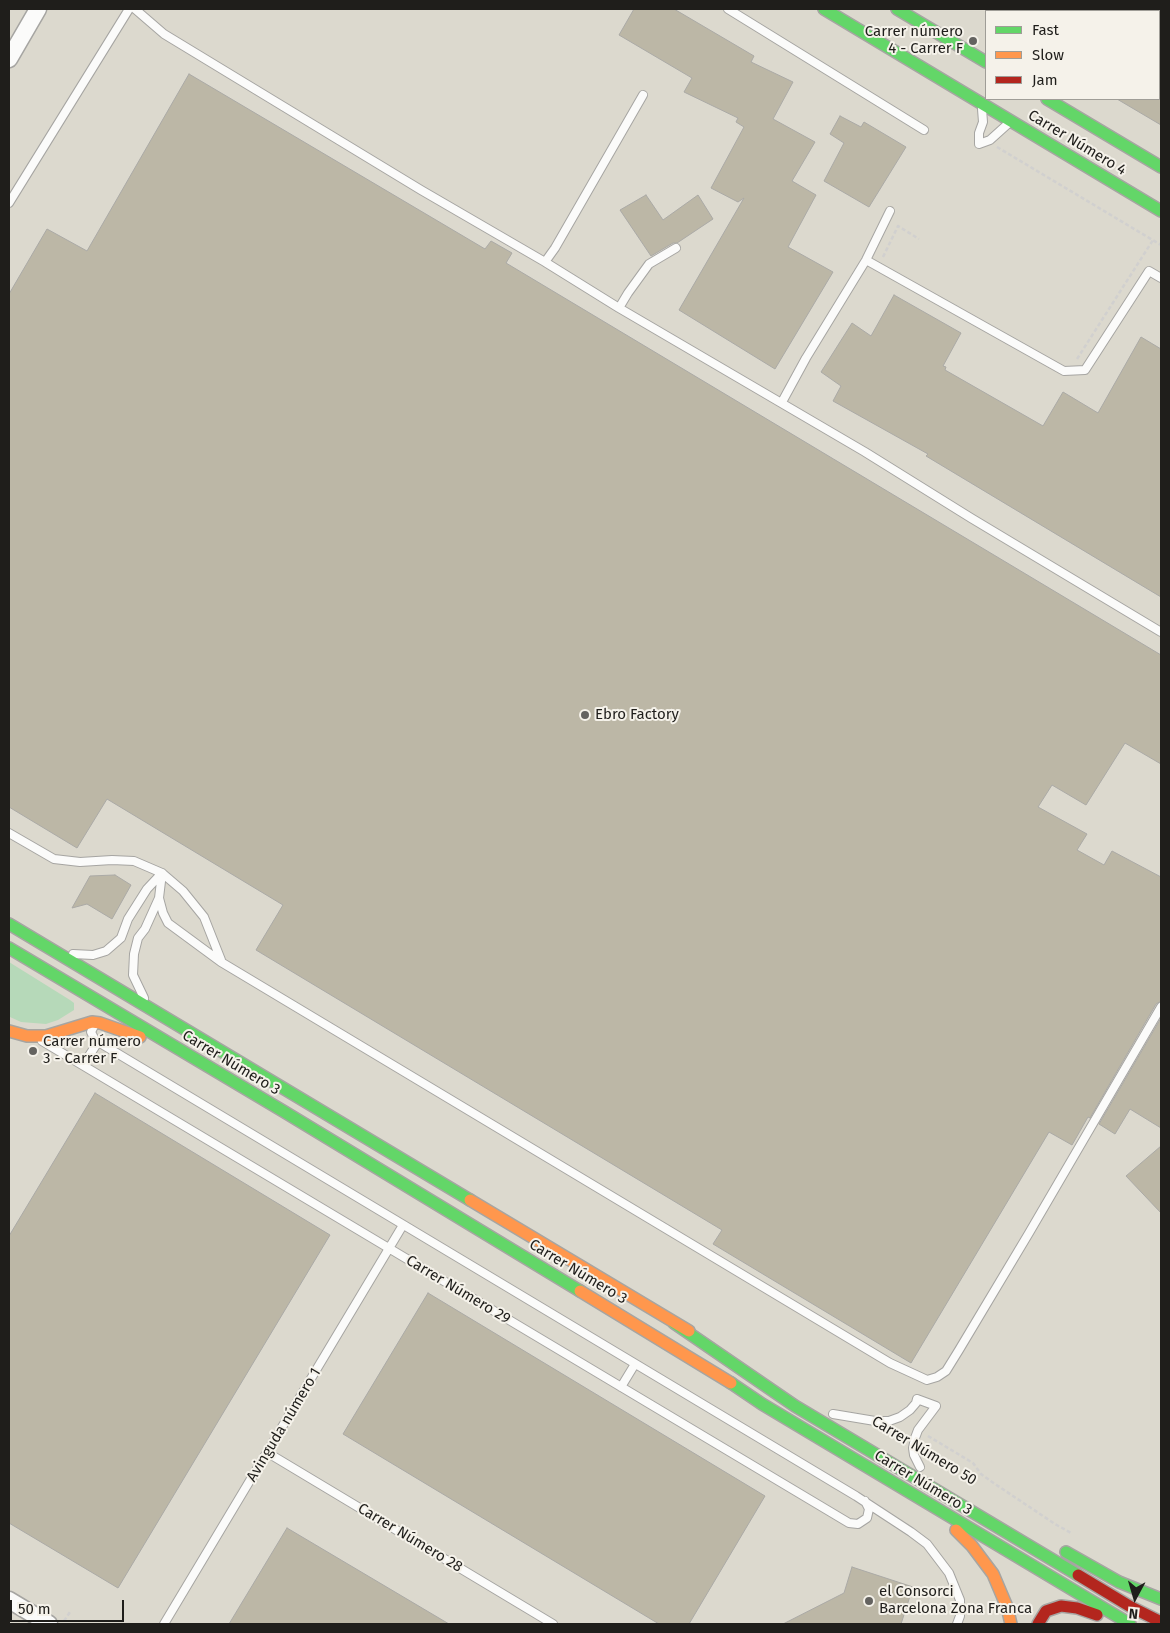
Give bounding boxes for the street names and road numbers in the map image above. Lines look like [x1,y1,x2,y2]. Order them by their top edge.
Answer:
street label: Carrer Número 4 [1025,107,1129,179]
street label: Carrer Número 3 [179,1027,283,1099]
street label: Carrer Número 3 [526,1236,630,1308]
street label: Carrer Número 29 [402,1252,514,1328]
street label: Avinguda número 1 [243,1365,325,1485]
street label: Carrer Número 50 [868,1413,980,1489]
street label: Carrer Número 3 [871,1447,975,1519]
street label: Carrer Número 28 [354,1500,466,1576]

